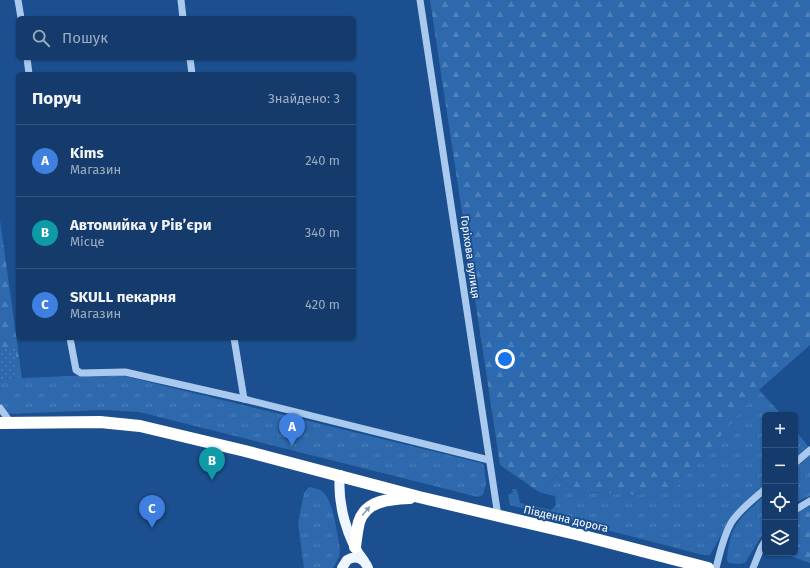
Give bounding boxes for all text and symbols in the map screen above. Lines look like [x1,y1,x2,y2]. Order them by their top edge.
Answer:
search box [16,16,356,60]
icon: search [30,27,52,49]
text: Пошук [62,29,108,47]
text: Поруч [32,88,81,109]
text: Знайдено: 3 [268,91,340,106]
text: Kims [70,144,104,162]
text: A [41,153,49,168]
text: 240 m [305,153,340,168]
text: Магазин [70,162,121,177]
street label: Горіхова вулиця [458,215,482,299]
text: Автомийка у Рівʼєри [70,216,212,234]
text: B [41,225,49,240]
text: 340 m [305,225,340,240]
text: Місце [70,234,105,249]
text: SKULL пекарня [70,288,176,306]
text: C [41,297,49,312]
text: 420 m [305,297,340,312]
text: Магазин [70,306,121,321]
your location [495,349,515,369]
map controls [762,412,798,556]
button: + [762,412,798,448]
pin: A [279,413,305,446]
pin: B [199,447,225,480]
button: − [762,448,798,484]
button: locate [762,484,798,520]
pin: C [139,495,165,528]
street label: Південна дорога [522,503,610,535]
one-way arrow [362,506,371,516]
button: layers [762,520,798,556]

